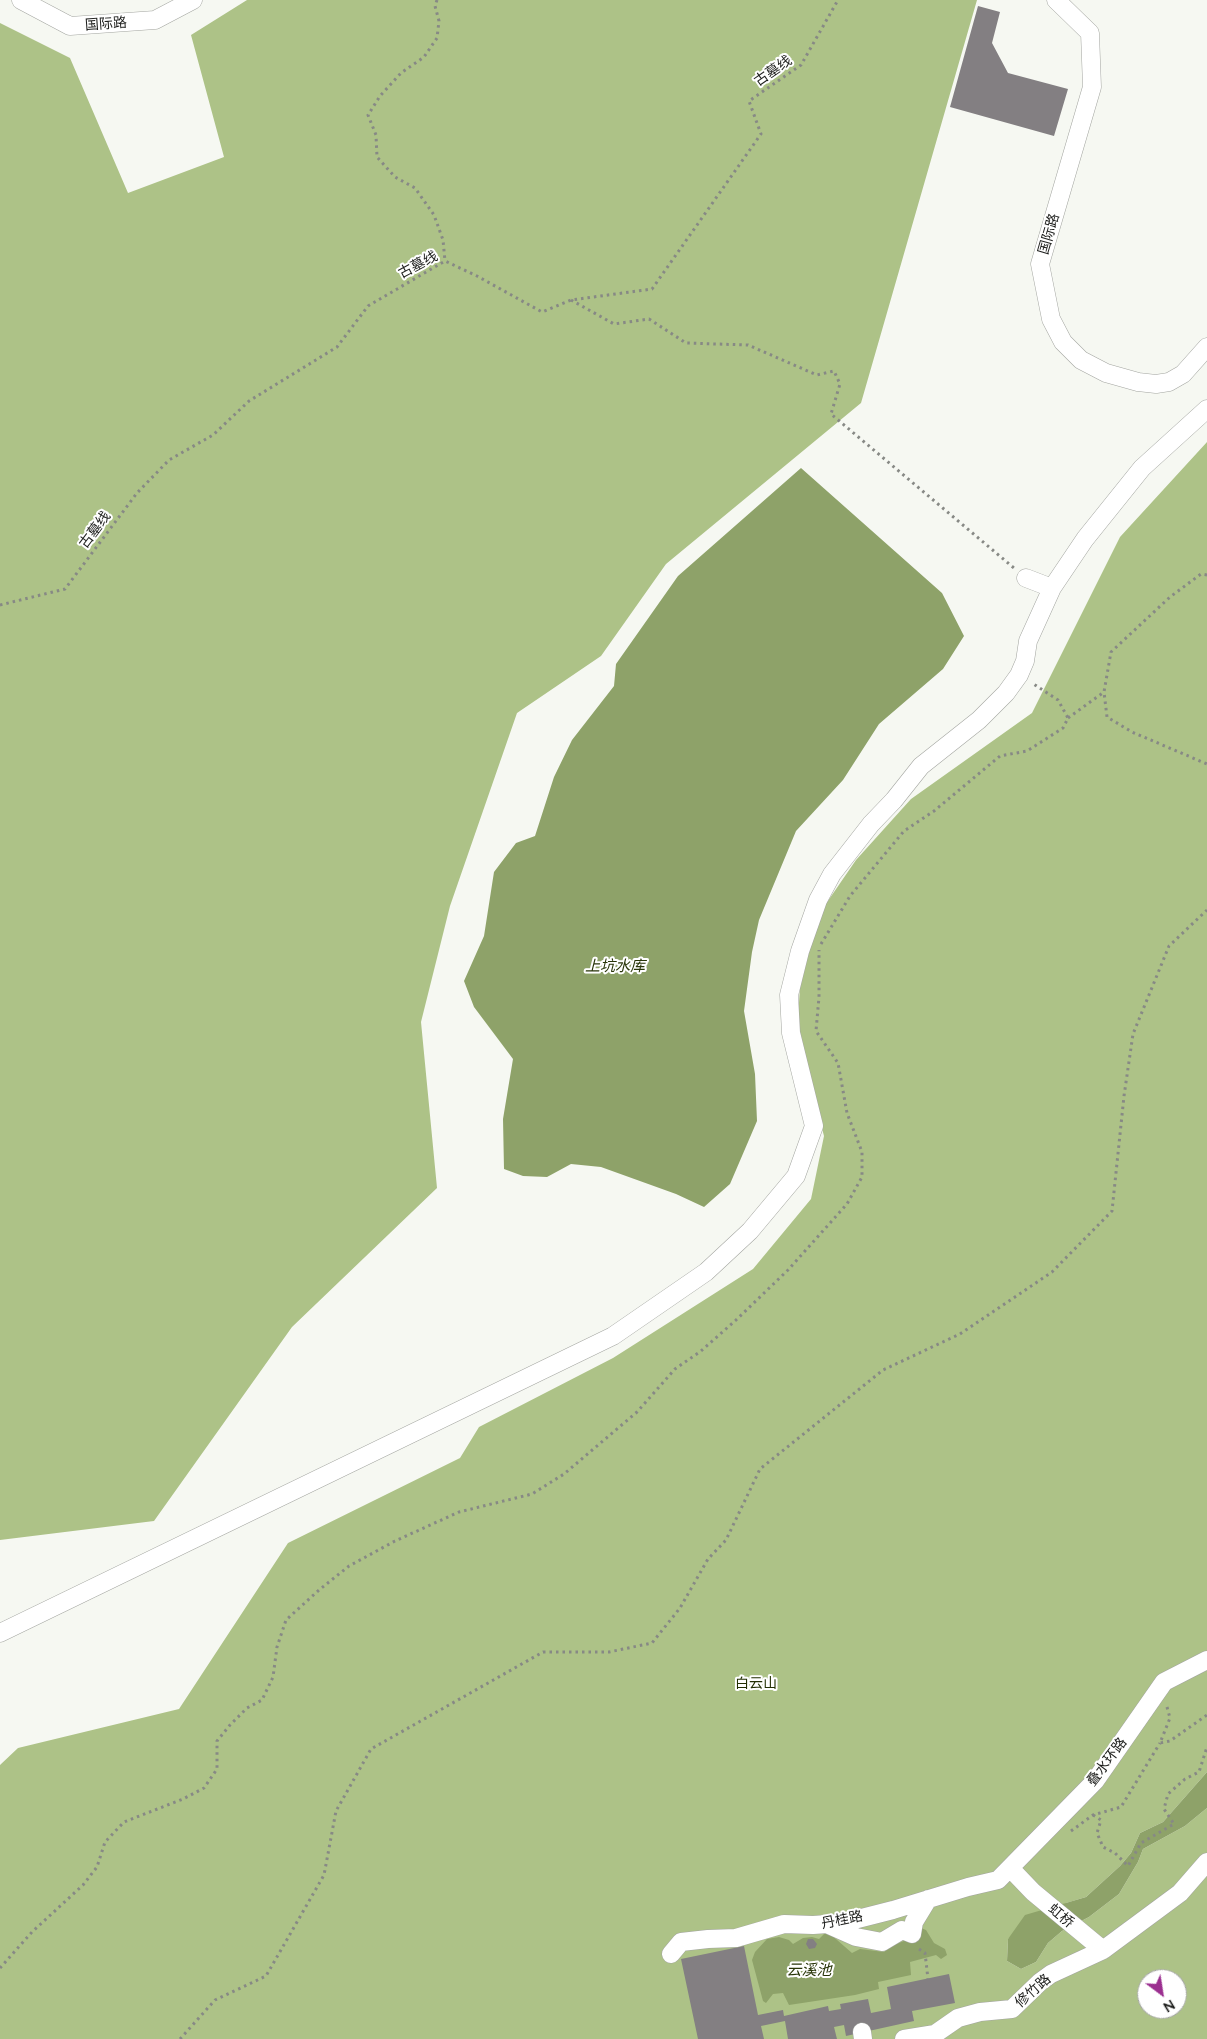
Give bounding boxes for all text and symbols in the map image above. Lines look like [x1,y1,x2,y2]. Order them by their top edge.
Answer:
street label: 国际路 [84,14,128,34]
street label: 古墓线 [751,52,795,90]
street label: 国际路 [1035,211,1063,257]
street label: 古墓线 [396,248,440,282]
street label: 古墓线 [76,508,114,552]
water label: 上坑水库 [585,957,645,975]
park label: 白云山 [735,1676,777,1692]
street label: 叠水环路 [1083,1735,1131,1789]
street label: 虹桥 [1045,1901,1077,1931]
street label: 丹桂路 [820,1908,864,1932]
water label: 云溪池 [787,1961,831,1979]
north arrow [1137,1969,1187,2019]
street label: 修竹路 [1012,1971,1054,2011]
text: N [1160,1996,1178,2016]

